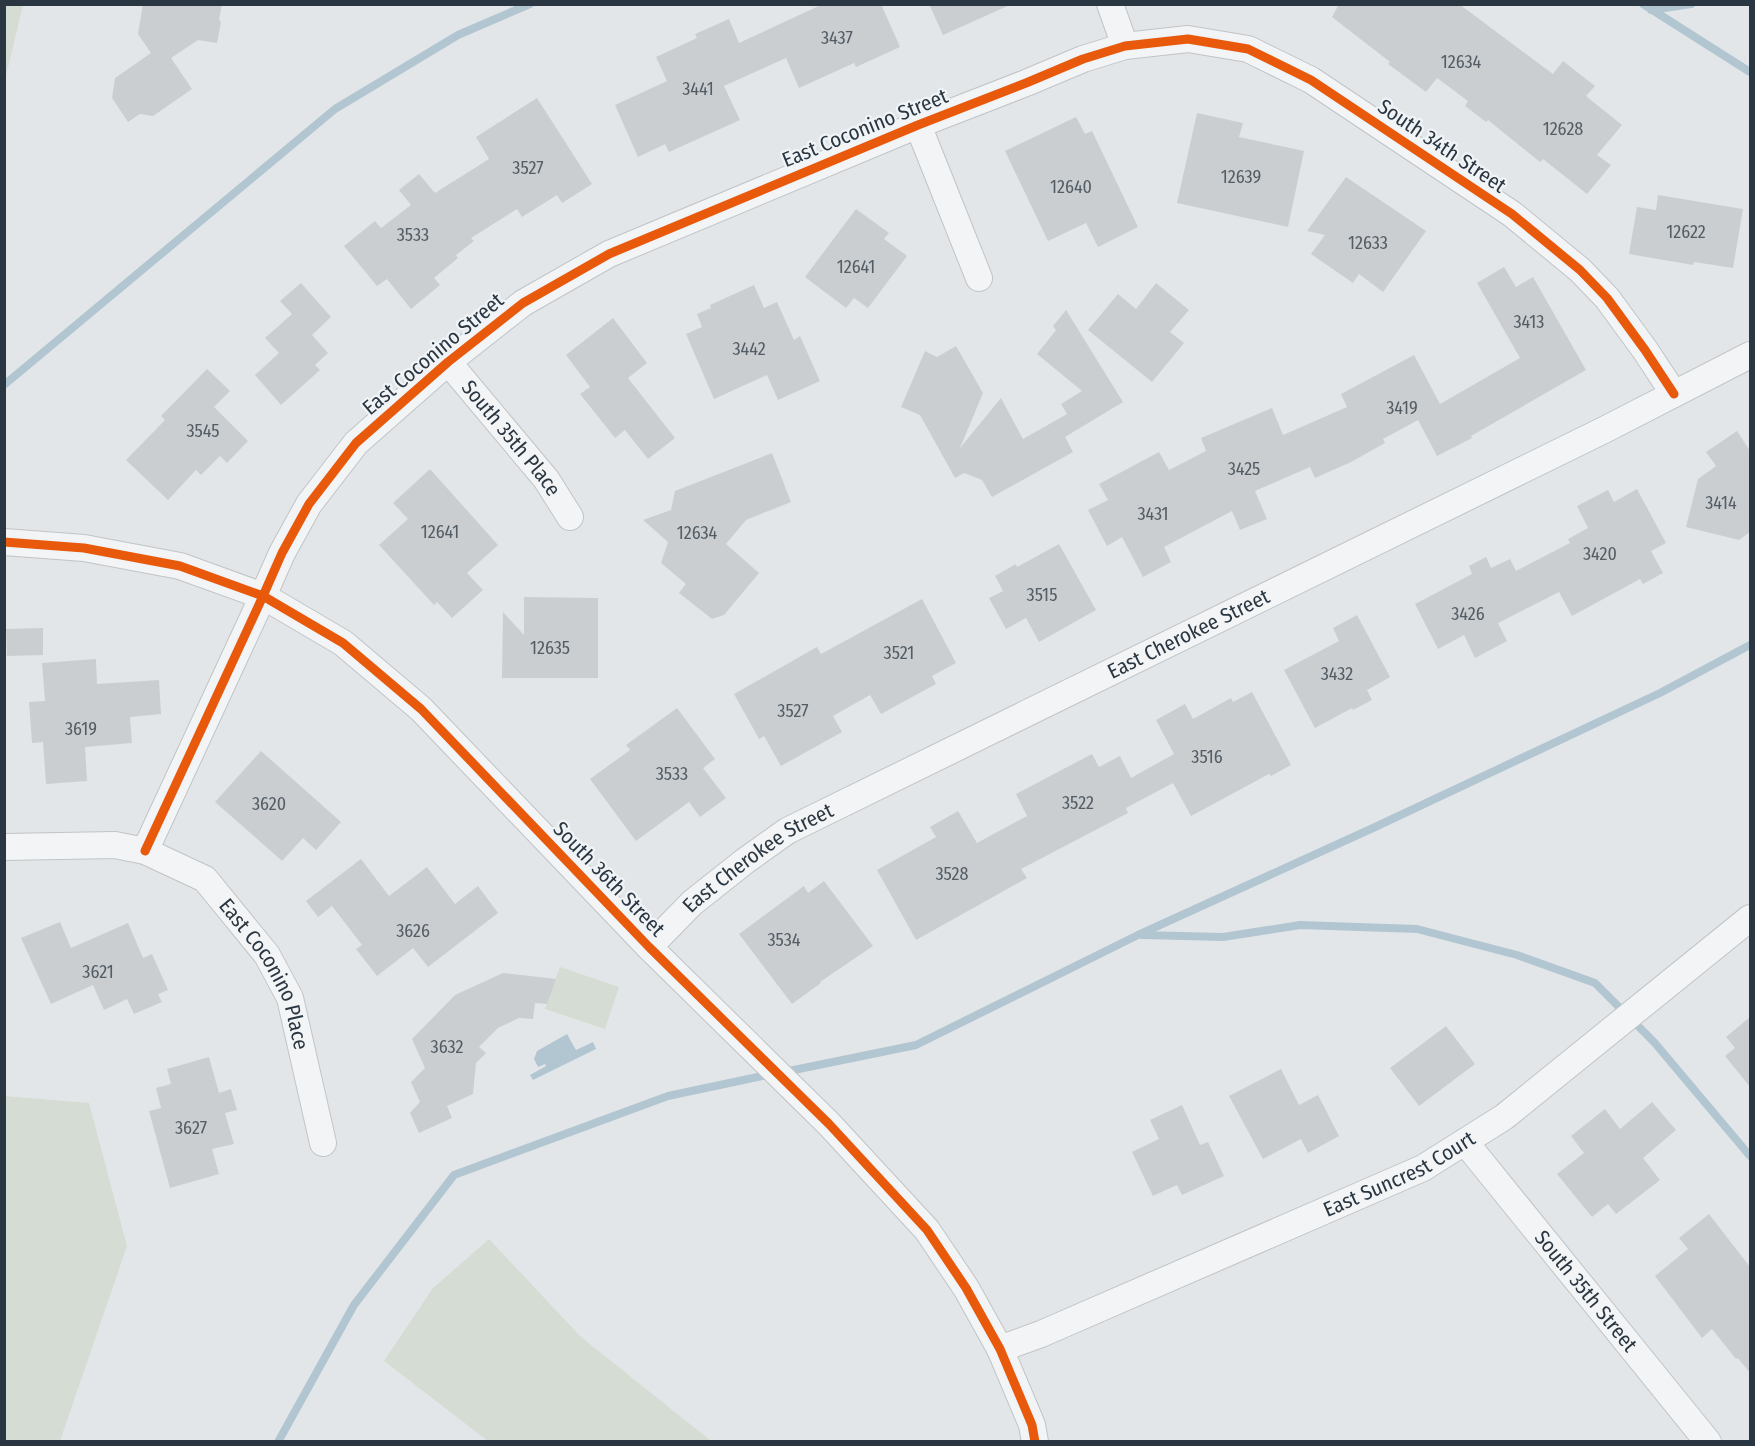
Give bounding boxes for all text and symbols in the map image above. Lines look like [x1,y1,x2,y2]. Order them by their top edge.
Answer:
house number: 3437 [821,27,853,49]
house number: 12634 [1441,51,1482,73]
house number: 3441 [682,78,714,100]
street label: East Coconino Street [778,83,952,173]
street label: South 34th Street [1373,93,1511,199]
house number: 12628 [1543,118,1583,140]
house number: 3527 [512,157,544,179]
house number: 12639 [1221,166,1261,188]
house number: 12640 [1050,176,1092,198]
house number: 12622 [1666,221,1706,243]
house number: 3533 [397,224,429,246]
house number: 12633 [1348,232,1388,254]
house number: 12641 [837,256,875,278]
street label: East Coconino Street [357,287,509,421]
house number: 3413 [1514,311,1544,333]
house number: 3442 [732,338,766,360]
street label: South 35th Place [456,375,566,501]
house number: 3419 [1386,397,1418,419]
house number: 3545 [186,420,220,442]
house number: 3425 [1228,458,1260,480]
house number: 3414 [1705,492,1737,514]
house number: 3431 [1137,503,1169,525]
house number: 12641 [421,521,459,543]
house number: 12634 [677,522,718,544]
house number: 3420 [1583,543,1617,565]
street label: East Cherokee Street [1103,583,1274,685]
house number: 3515 [1027,584,1057,606]
house number: 3426 [1451,603,1485,625]
house number: 12635 [530,637,570,659]
house number: 3521 [884,642,914,664]
house number: 3432 [1321,663,1353,685]
house number: 3527 [777,700,809,722]
house number: 3619 [65,718,97,740]
house number: 3516 [1191,746,1223,768]
house number: 3533 [656,763,688,785]
house number: 3522 [1062,792,1094,814]
house number: 3620 [252,793,286,815]
street label: East Cherokee Street [677,797,838,918]
street label: South 36th Street [548,816,670,942]
house number: 3528 [935,863,969,885]
street label: East Coconino Place [213,893,314,1052]
house number: 3626 [396,920,430,942]
house number: 3534 [768,929,801,951]
house number: 3621 [82,961,114,983]
house number: 3632 [431,1036,463,1058]
house number: 3627 [175,1117,207,1139]
street label: East Suncrest Court [1319,1125,1480,1223]
street label: South 35th Street [1529,1225,1643,1357]

